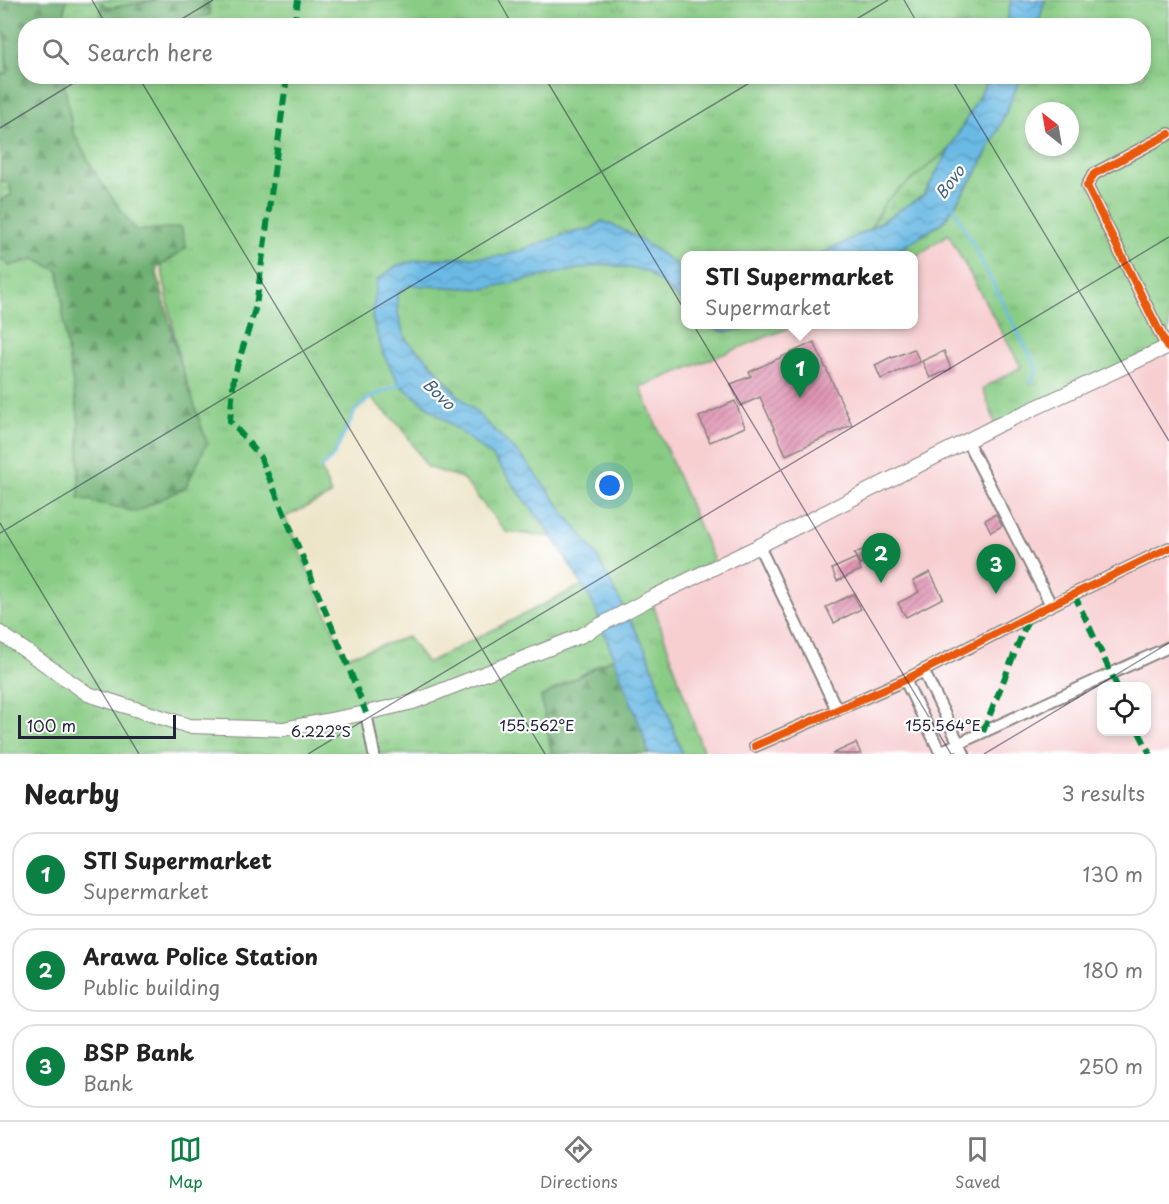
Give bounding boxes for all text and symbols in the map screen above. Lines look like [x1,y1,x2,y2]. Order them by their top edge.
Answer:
search box [18,18,1151,84]
icon: search [39,35,72,68]
text: Search here [87,35,213,68]
north arrow [1025,102,1079,156]
water label: Bovo [929,159,970,203]
popup [681,251,918,329]
text: STI Supermarket [705,259,894,292]
text: Supermarket [705,292,831,322]
pin: 1 [780,348,820,398]
water label: Bovo [418,372,462,415]
your location [595,471,624,500]
pin: 2 [862,534,900,583]
pin: 3 [976,544,1016,594]
map controls [1097,682,1151,736]
button: locate [1097,682,1151,736]
scale bar [18,712,176,740]
text: 100 m [27,713,76,737]
text: 155.562°E [500,713,574,736]
text: 155.564°E [905,713,981,736]
text: 6.222°S [291,719,351,742]
text: Nearby [24,774,119,813]
text: 3 results [1062,778,1145,808]
text: STI Supermarket [83,843,272,876]
text: 1 [41,859,50,889]
text: 130 m [1083,859,1143,889]
text: Supermarket [83,876,209,906]
text: Arawa Police Station [83,939,318,972]
text: 2 [38,955,53,985]
text: 180 m [1083,955,1143,985]
text: Public building [83,972,220,1002]
text: BSP Bank [83,1035,194,1068]
text: 3 [39,1051,52,1081]
text: 250 m [1079,1051,1143,1081]
text: Bank [83,1068,133,1098]
tab: Map [169,1133,203,1193]
tab: Directions [540,1133,618,1193]
tab: Saved [955,1133,1000,1193]

